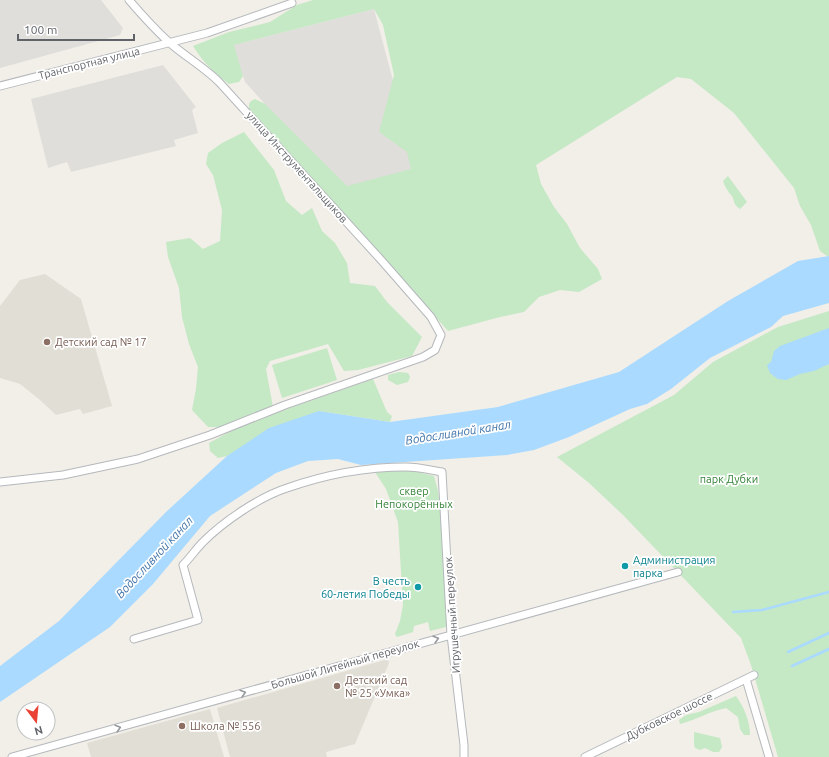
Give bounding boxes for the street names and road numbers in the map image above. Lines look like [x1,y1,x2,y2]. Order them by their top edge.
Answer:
street label: Транспортная улица [37,45,141,81]
street label: улица Инструментальщиков [244,109,350,225]
street label: Игрушечный переулок [442,556,462,674]
street label: Большой Литейный переулок [270,637,421,691]
street label: Дубковское шоссе [624,690,714,742]

